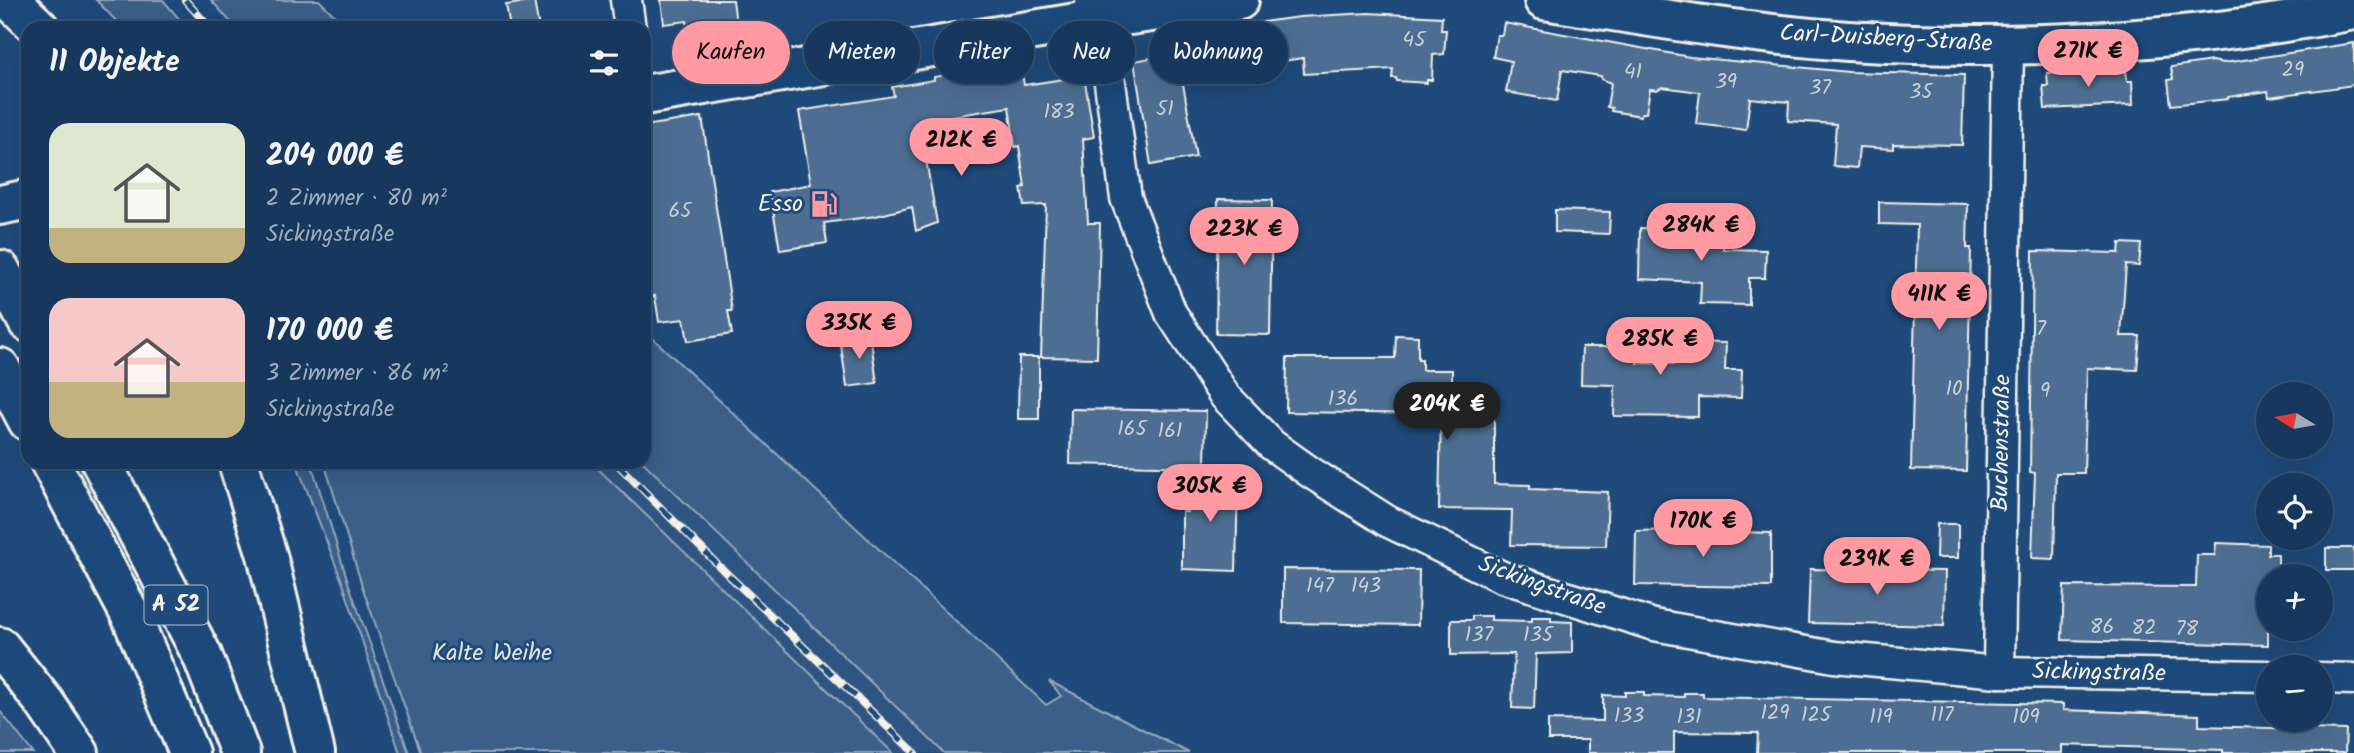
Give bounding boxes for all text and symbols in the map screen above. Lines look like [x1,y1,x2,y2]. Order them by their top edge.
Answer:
street label: Carl-Duisberg-Straße [1778,14,1994,64]
chip: Kaufen [672,21,790,84]
chip: Mieten [804,21,920,84]
chip: Filter [934,21,1034,84]
chip: Neu [1048,21,1135,84]
chip: Wohnung [1149,21,1288,84]
house number: 45 [1403,24,1427,57]
pin: 271K € [2031,29,2145,89]
text: 271K € [2054,34,2122,70]
text: 11 Objekte [49,39,180,87]
icon: filters [585,44,623,82]
house number: 29 [2282,54,2304,87]
house number: 41 [1624,56,1642,89]
house number: 39 [1715,66,1737,99]
house number: 37 [1809,72,1832,105]
house number: 35 [1909,76,1934,109]
house number: 51 [1156,93,1174,126]
house number: 183 [1043,96,1075,129]
pin: 212K € [904,118,1018,178]
text: 212K € [925,123,997,159]
text: 204 000 € [266,133,404,181]
icon: home [105,151,189,235]
text: 2 Zimmer · 80 m² [266,181,447,217]
place label: Esso [758,185,803,224]
fuel station icon: Esso [809,189,839,219]
house number: 65 [669,195,693,228]
pin: 284K € [1644,204,1758,263]
pin: 223K € [1187,208,1301,267]
text: 284K € [1663,208,1739,244]
text: 223K € [1206,212,1282,248]
text: Sickingstraße [266,217,394,253]
pin: 411K € [1882,272,1996,332]
text: 411K € [1907,277,1971,313]
pin: 335K € [802,302,916,361]
text: 335K € [822,306,896,342]
text: 170 000 € [266,308,393,356]
house number: 7 [2036,313,2047,346]
pin: 285K € [1603,318,1717,377]
text: 285K € [1622,322,1698,358]
icon: home [105,326,189,410]
text: 3 Zimmer · 86 m² [266,356,448,392]
house number: 10 [1945,373,1963,406]
street label: Buchenstraße [1981,374,2023,512]
house number: 9 [2040,375,2050,408]
pin: 204K € [1390,382,1504,442]
north arrow [2256,382,2333,458]
map controls [2256,382,2333,732]
house number: 136 [1328,383,1358,416]
text: 204K € [1409,387,1485,423]
text: Sickingstraße [266,392,394,428]
house number: 165 [1117,413,1148,446]
house number: 161 [1158,415,1182,448]
pin: 305K € [1153,464,1267,524]
text: 305K € [1173,469,1247,505]
button: locate [2256,473,2333,550]
pin: 170K € [1646,500,1760,559]
text: 170K € [1670,504,1736,540]
pin: 239K € [1820,538,1934,597]
text: 239K € [1840,542,1914,578]
street label: Sickingstraße [1472,545,1612,627]
button: + [2256,564,2333,641]
house number: 147 [1306,570,1335,603]
house number: 143 [1351,570,1381,603]
road number: A 52 [144,586,208,624]
house number: 86 [2090,611,2114,644]
house number: 82 [2132,612,2156,645]
house number: 78 [2176,613,2199,646]
house number: 137 [1465,619,1494,652]
house number: 135 [1523,619,1555,652]
park label: Kalte Weihe [432,634,552,673]
street label: Sickingstraße [2032,652,2166,694]
button: − [2256,655,2333,732]
house number: 129 [1760,697,1790,730]
house number: 125 [1801,699,1833,732]
house number: 117 [1931,699,1955,732]
house number: 133 [1614,700,1644,733]
house number: 131 [1676,701,1702,734]
house number: 119 [1869,701,1893,734]
house number: 109 [2012,701,2040,734]

